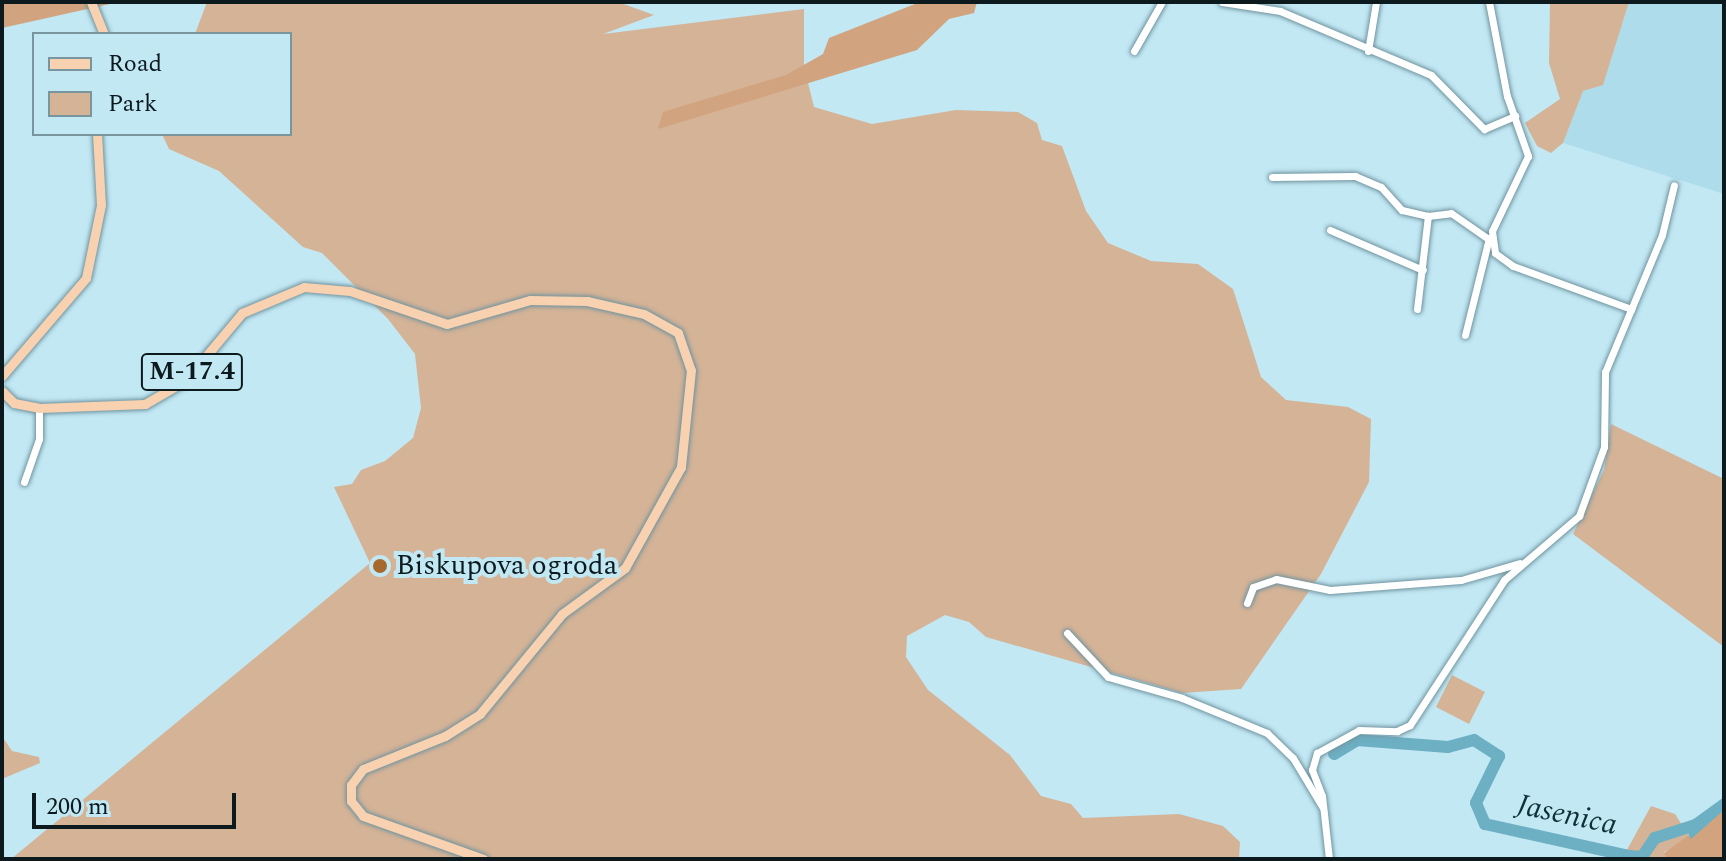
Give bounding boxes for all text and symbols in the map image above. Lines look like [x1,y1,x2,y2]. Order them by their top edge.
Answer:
legend [32,32,292,136]
text: Road [108,46,162,82]
text: Park [108,86,158,122]
road number: M-17.4 [140,350,244,394]
place label: Biskupova ogroda [396,549,617,583]
marker: Biskupova ogroda [371,557,389,575]
scale bar [36,777,240,827]
water label: Jasenica [1514,787,1620,843]
text: 200 m [46,789,109,825]

